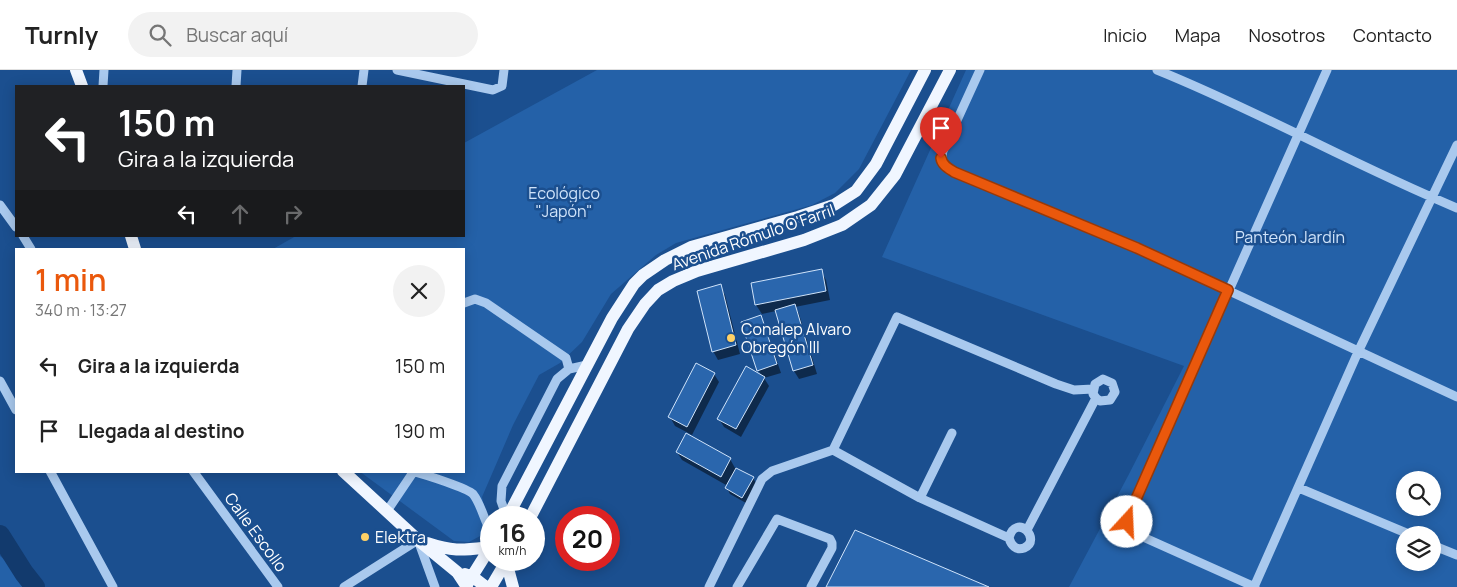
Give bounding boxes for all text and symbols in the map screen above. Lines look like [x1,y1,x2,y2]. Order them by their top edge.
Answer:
search box [128,12,478,57]
text: Turnly [25,18,98,51]
icon: search [146,21,174,49]
text: Buscar aquí [186,22,288,48]
text: Inicio [1103,23,1147,47]
text: Mapa [1175,23,1221,47]
text: Nosotros [1249,23,1325,47]
text: Contacto [1353,23,1432,47]
text: 150 m [118,99,215,147]
icon: left [35,105,100,170]
pin [920,107,962,158]
icon: arrive [927,114,955,142]
text: Gira a la izquierda [118,144,294,174]
park label: Ecológico "Japón" [528,182,600,222]
street label: Avenida Rómulo O'Farril [669,199,837,275]
icon: left [173,200,201,228]
icon: ahead [226,200,254,228]
icon: right [279,200,307,228]
park label: Panteón Jardín [1235,226,1345,248]
text: 1 min [35,259,107,300]
button: close [393,265,445,317]
text: 340 m · 13:27 [35,299,127,321]
place label: Conalep Alvaro Obregón lll [741,318,851,358]
marker: Conalep Alvaro Obregón lll [725,332,737,344]
icon: left [35,352,63,380]
text: Gira a la izquierda [78,353,239,379]
text: 150 m [395,353,445,379]
icon: arrive [35,417,63,445]
text: Llegada al destino [78,418,245,444]
text: 190 m [394,418,445,444]
map controls [1396,471,1441,571]
button: search [1396,471,1441,516]
street label: Calle Escollo [220,488,292,576]
position arrow [1100,495,1152,547]
speed limit sign: 20 [555,506,620,571]
text: 16 [499,515,526,550]
place label: Elektra [375,526,426,548]
button: layers [1396,526,1441,571]
marker: Elektra [359,531,371,543]
text: km/h [499,542,526,559]

